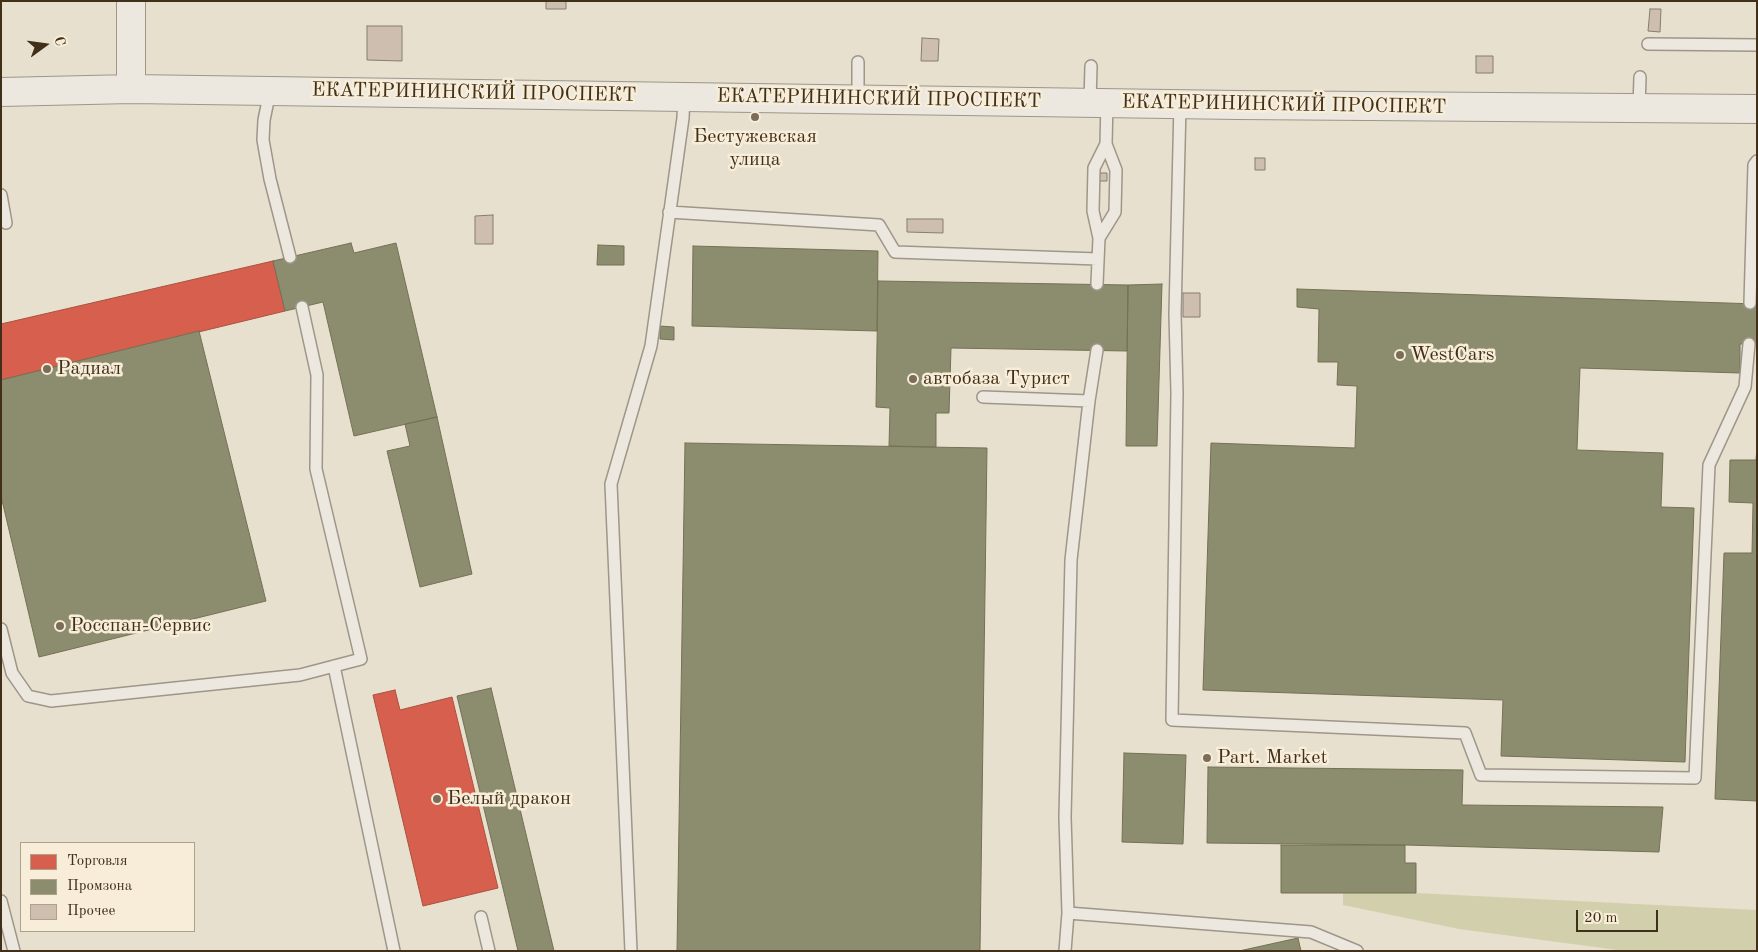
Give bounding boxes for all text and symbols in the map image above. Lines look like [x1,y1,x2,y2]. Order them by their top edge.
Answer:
north arrow [20,20,70,70]
text: С [52,35,67,48]
street label: ЕКАТЕРИНИНСКИЙ ПРОСПЕКТ [311,78,637,108]
street label: ЕКАТЕРИНИНСКИЙ ПРОСПЕКТ [716,84,1042,114]
street label: ЕКАТЕРИНИНСКИЙ ПРОСПЕКТ [1121,90,1447,120]
marker: Бестужевская улица [749,111,761,123]
place label: Бестужевская улица [693,125,817,172]
place label: WestCars [1410,343,1494,367]
marker: WestCars [1394,349,1406,361]
place label: Радиал [57,357,121,381]
marker: Радиал [41,363,53,375]
place label: автобаза Турист [923,367,1070,391]
marker: автобаза Турист [907,373,919,385]
place label: Росспан-Сервис [70,614,211,638]
marker: Росспан-Сервис [54,620,66,632]
place label: Part. Market [1217,746,1327,770]
marker: Part. Market [1201,752,1213,764]
place label: Белый дракон [447,787,571,811]
marker: Белый дракон [431,793,443,805]
legend [20,842,195,932]
text: Торговля [67,854,128,869]
text: Промзона [67,879,132,894]
scale bar [1578,900,1660,932]
text: Прочее [67,904,115,919]
text: 20 m [1584,911,1618,926]

